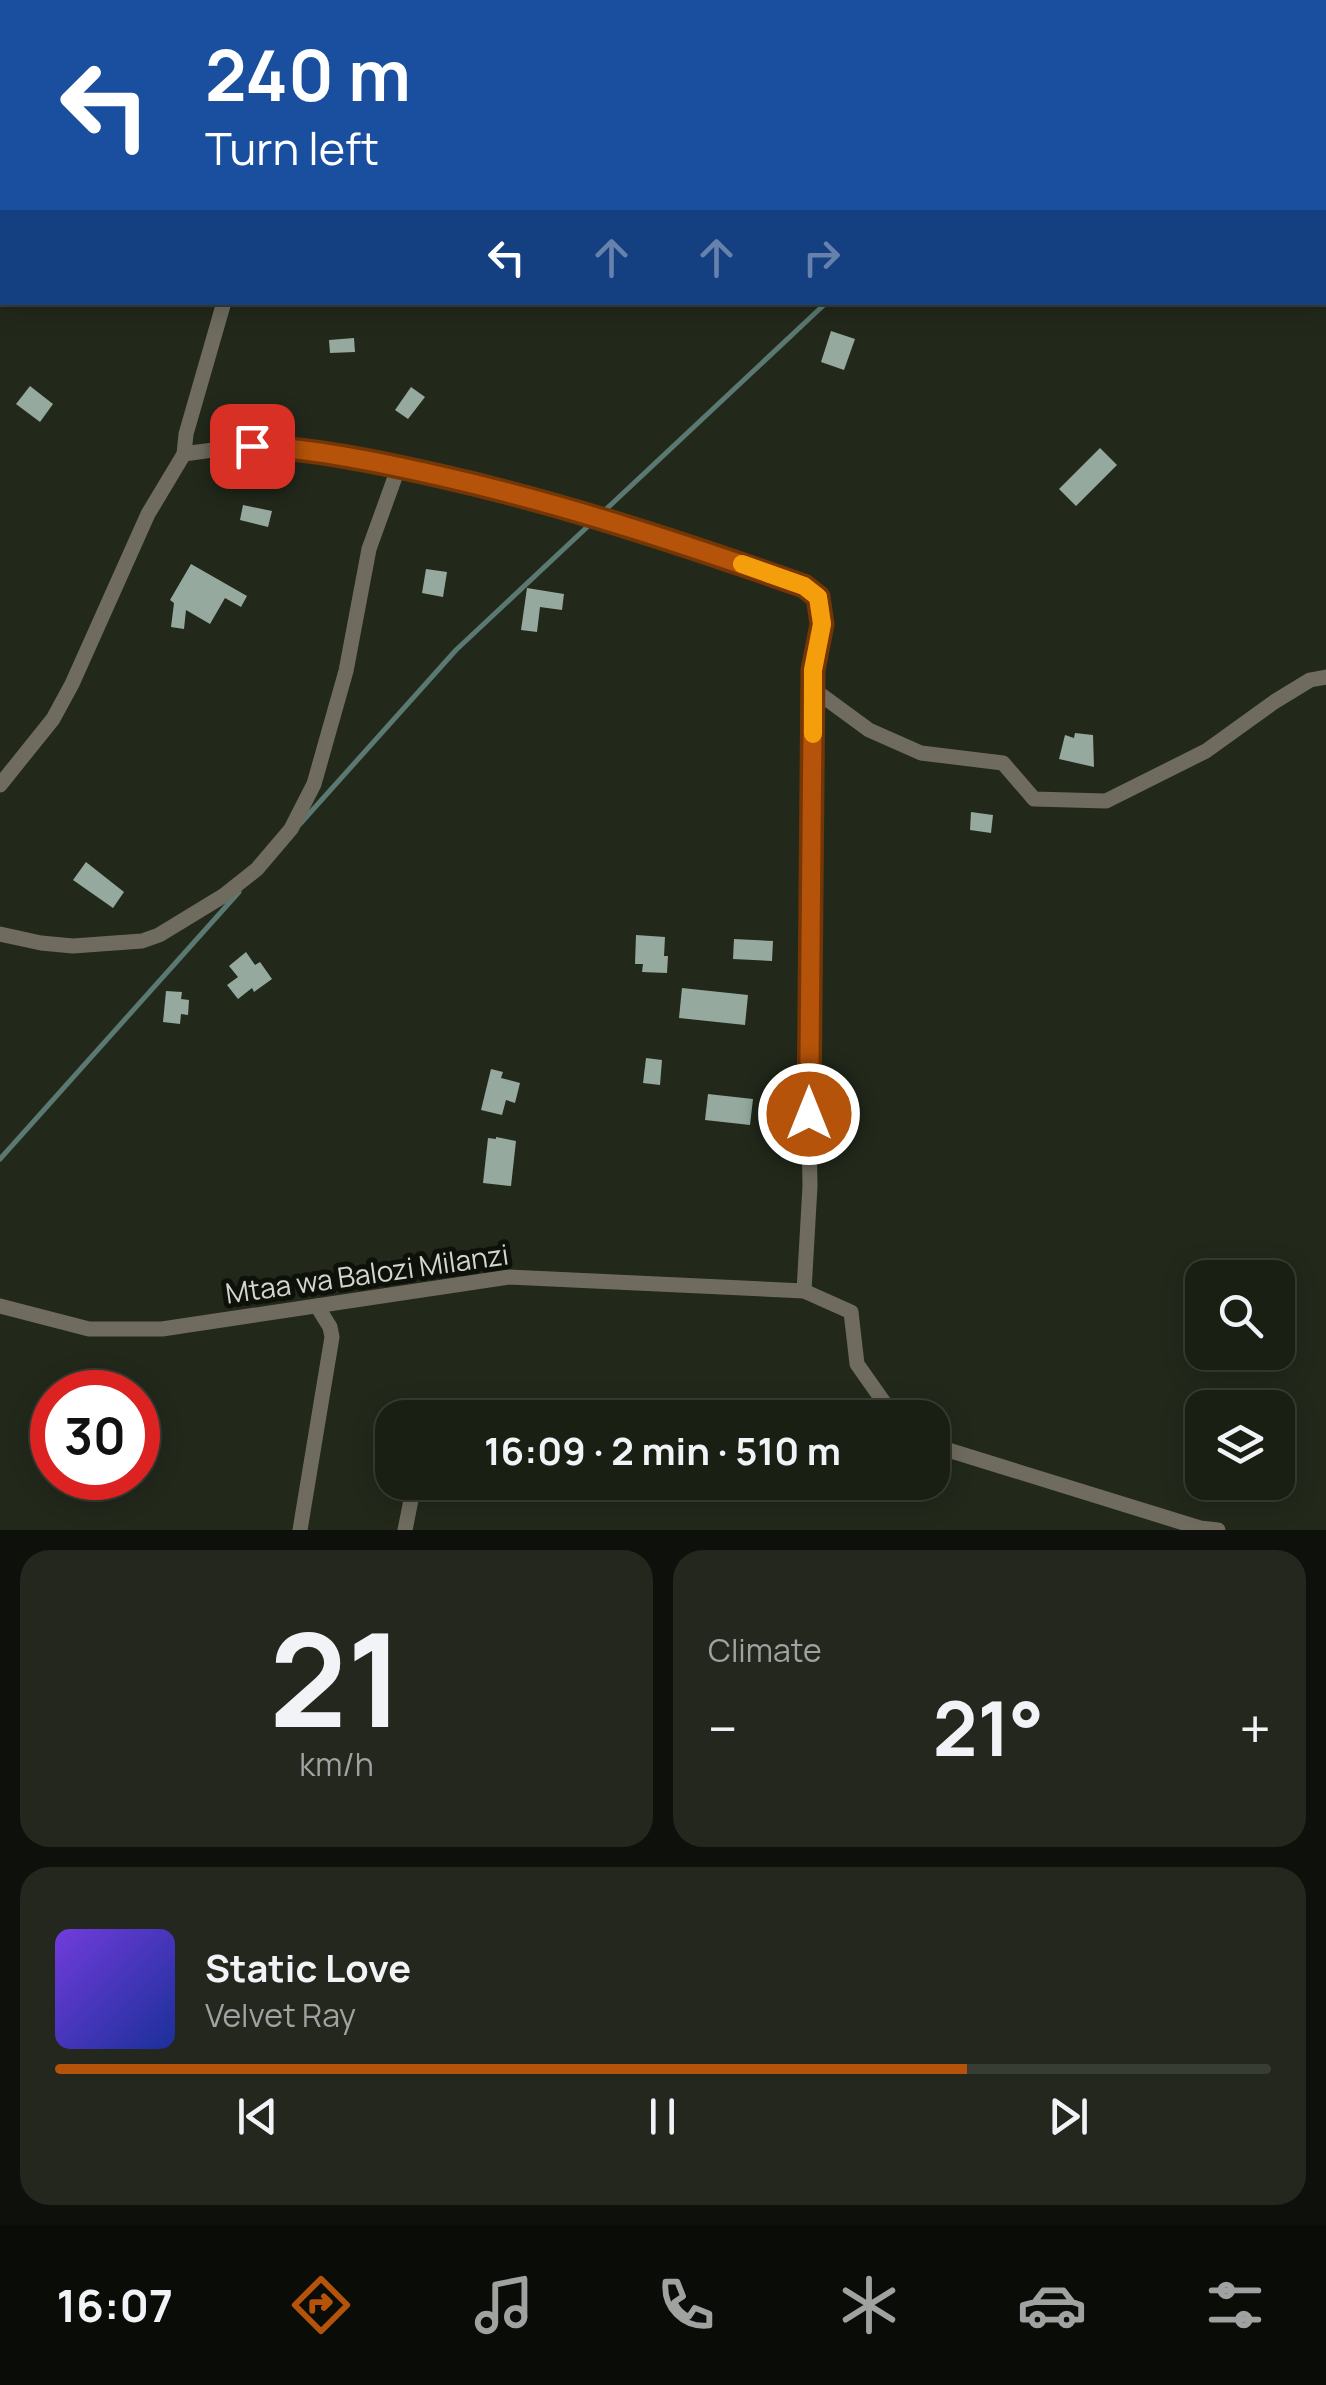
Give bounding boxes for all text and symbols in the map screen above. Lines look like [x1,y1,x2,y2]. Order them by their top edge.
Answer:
text: 240 m [205,26,411,122]
icon: left [40,40,170,170]
text: Turn left [205,117,379,179]
icon: left [479,230,534,285]
icon: ahead [584,230,639,285]
icon: ahead [689,230,744,285]
icon: right [794,230,849,285]
pin [210,404,295,489]
icon: arrive [225,419,280,474]
position arrow [757,1062,861,1166]
street label: Mtaa wa Balozi Milanzi [223,1234,511,1312]
map controls [1185,1260,1295,1500]
button: search [1185,1260,1295,1370]
speed limit sign: 30 [30,1370,160,1500]
button: layers [1185,1390,1295,1500]
text: 16:09 · 2 min · 510 m [484,1424,841,1476]
text: 21 [269,1588,404,1766]
text: Climate [708,1628,822,1672]
text: 21° [933,1676,1044,1779]
text: − [708,1690,738,1766]
text: + [1239,1690,1271,1766]
text: km/h [299,1742,374,1786]
text: Static Love [205,1941,411,1993]
text: Velvet Ray [205,1993,356,2037]
icon: previous [230,2089,285,2144]
icon: pause [635,2089,690,2144]
icon: next [1041,2089,1096,2144]
icon: directions [286,2270,356,2340]
icon: music [469,2270,539,2340]
icon: phone [651,2270,721,2340]
icon: climate [834,2270,904,2340]
icon: car [1017,2270,1087,2340]
icon: filters [1200,2270,1270,2340]
text: 16:07 [56,2274,173,2336]

